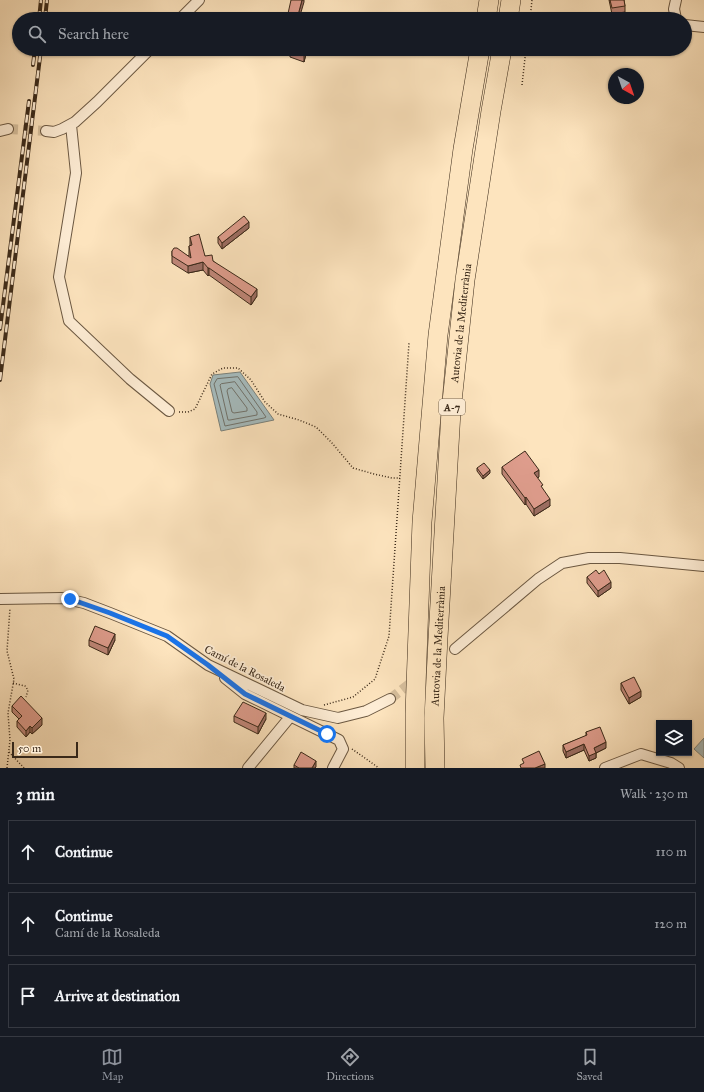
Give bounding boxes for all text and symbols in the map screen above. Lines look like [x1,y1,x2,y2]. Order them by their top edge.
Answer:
search box [12,12,692,56]
icon: search [26,23,48,45]
text: Search here [58,25,129,43]
north arrow [608,68,644,104]
street label: Autovia de la Mediterrània [448,262,475,384]
road number: A-7 [439,399,465,415]
street label: Autovia de la Mediterrània [429,586,448,707]
route end [61,590,79,608]
street label: Camí de la Rosaleda [202,642,288,695]
map controls [656,720,692,756]
button: layers [656,720,692,756]
route start [318,725,336,743]
scale bar [12,740,78,759]
text: 50 m [18,742,41,755]
text: 3 min [16,784,55,805]
text: Walk · 230 m [620,786,688,802]
icon: ahead [17,841,39,863]
text: Continue [55,843,113,861]
text: 110 m [655,844,687,860]
text: Continue [55,907,113,925]
icon: ahead [17,913,39,935]
text: 120 m [654,916,687,932]
text: Camí de la Rosaleda [55,925,160,941]
icon: arrive [17,985,39,1007]
text: Arrive at destination [55,987,180,1005]
tab: Map [101,1046,123,1083]
tab: Directions [326,1046,374,1083]
tab: Saved [576,1046,603,1083]

